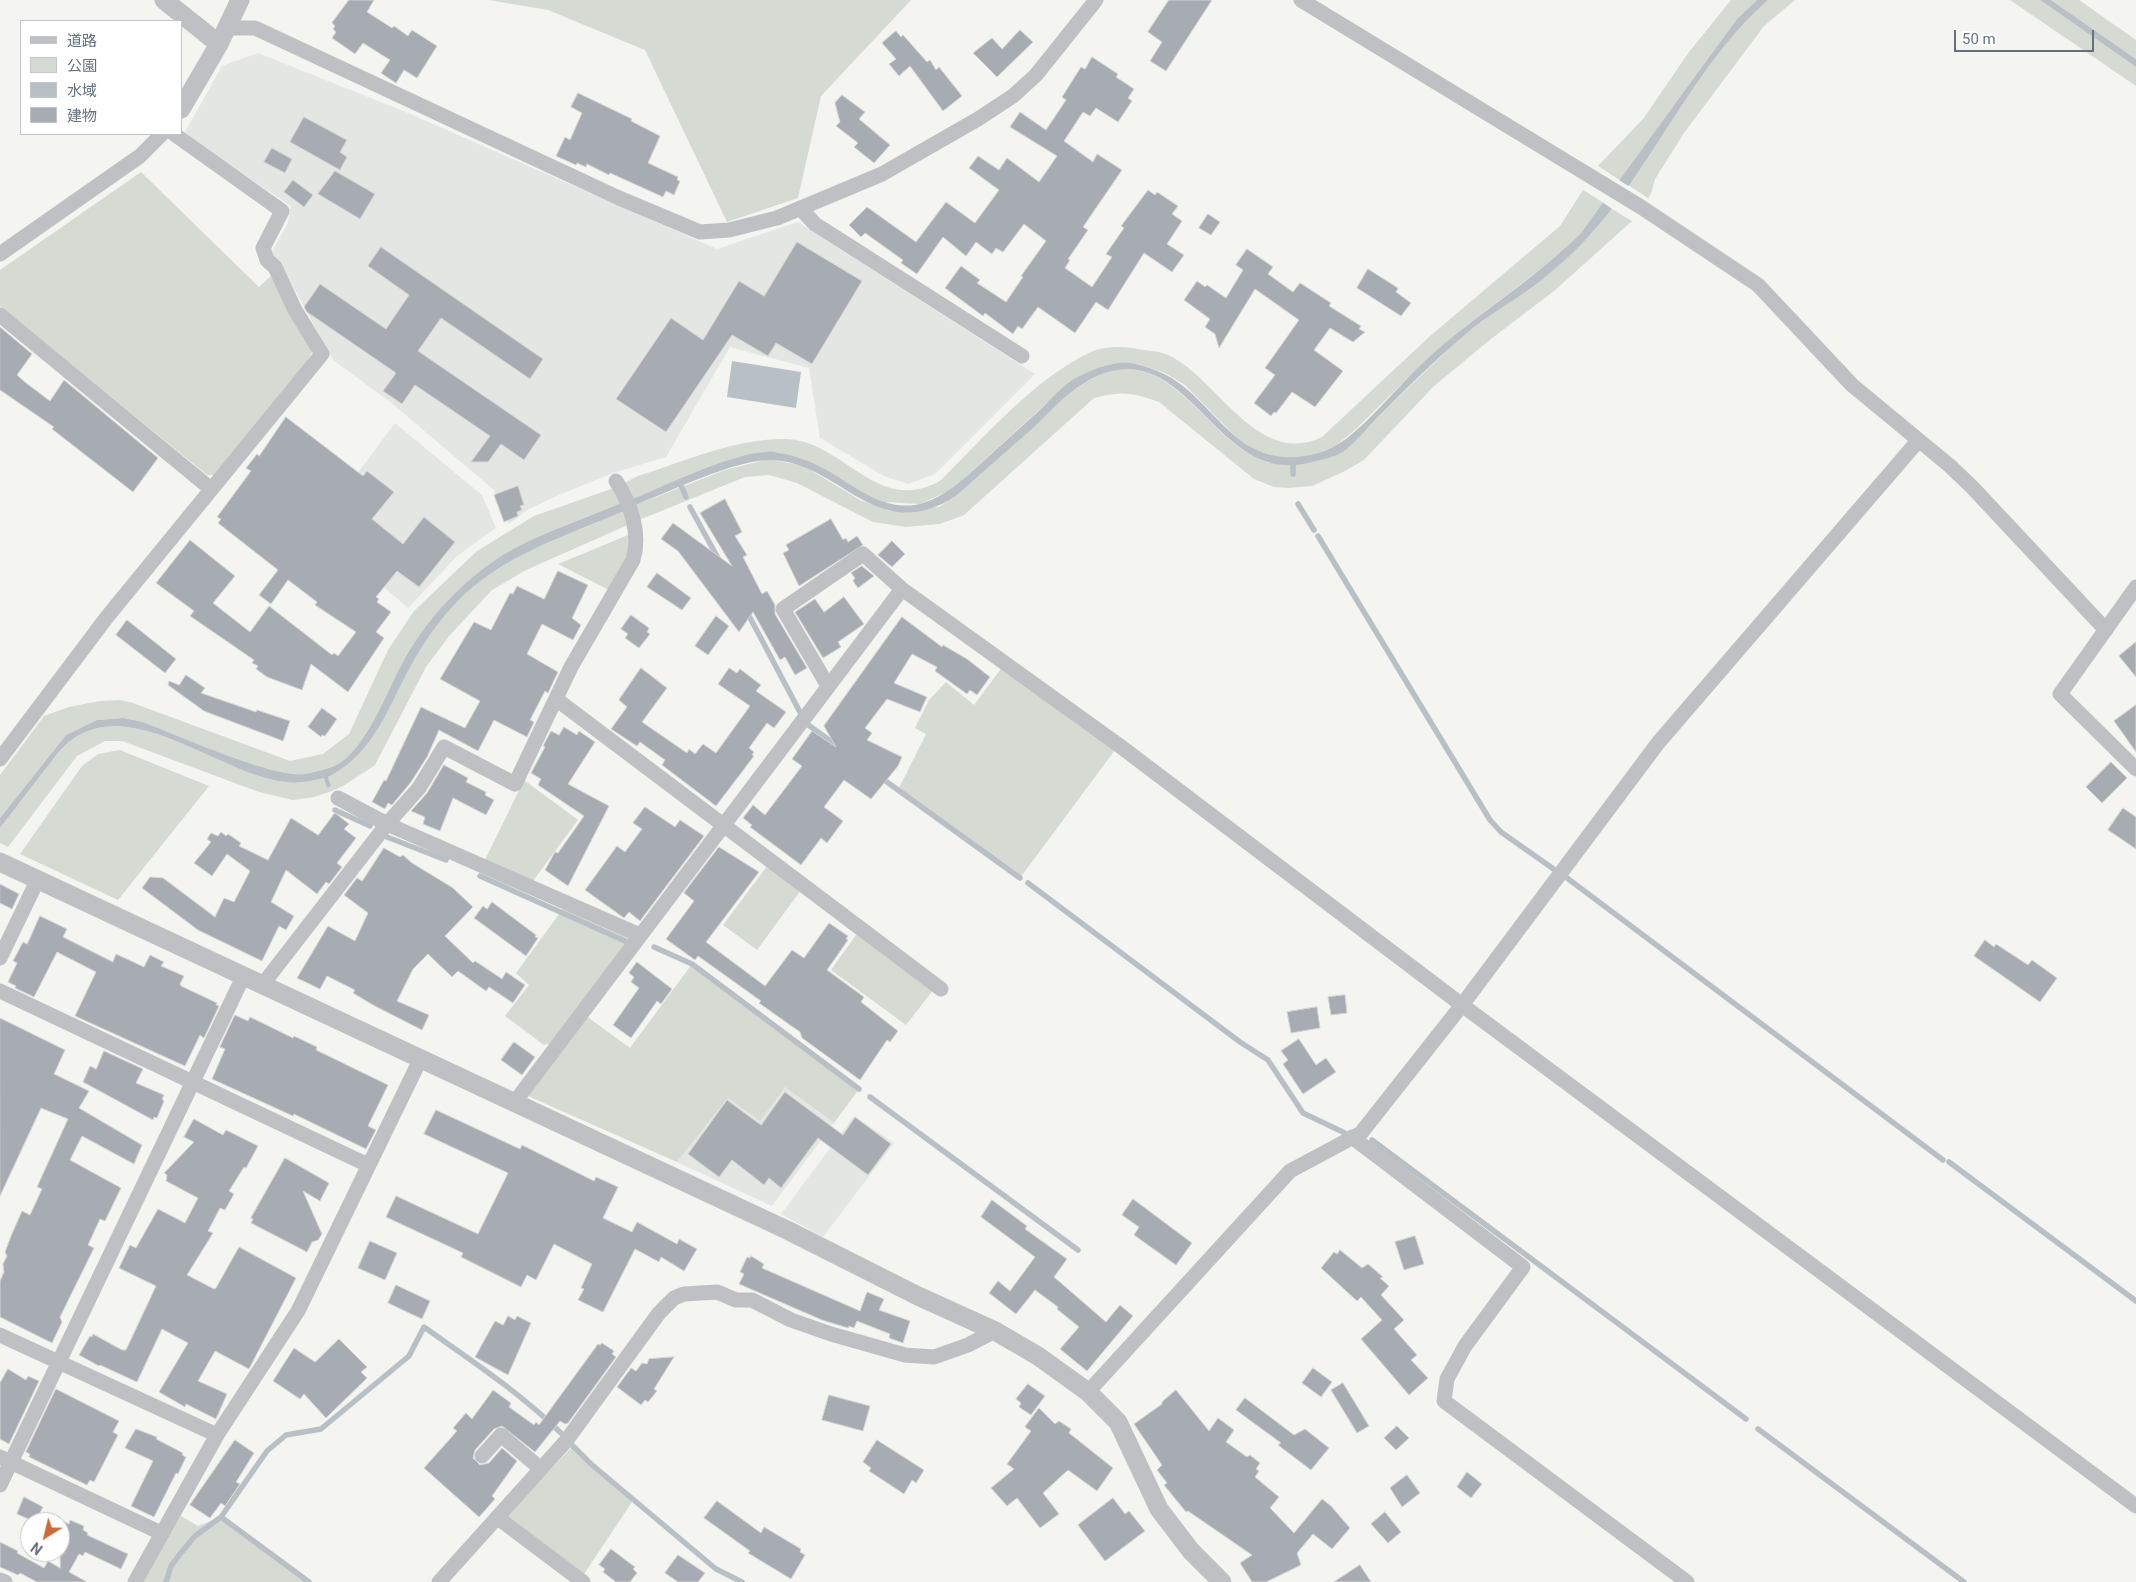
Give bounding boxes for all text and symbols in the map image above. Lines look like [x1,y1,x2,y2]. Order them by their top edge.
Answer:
legend [20,20,182,135]
scale bar [1956,20,2096,52]
text: 50 m [1962,30,1996,48]
text: 道路 [67,32,97,50]
text: 公園 [67,57,97,75]
text: 水域 [67,82,97,100]
text: 建物 [67,107,97,125]
north arrow [20,1512,70,1562]
text: N [28,1539,45,1558]

